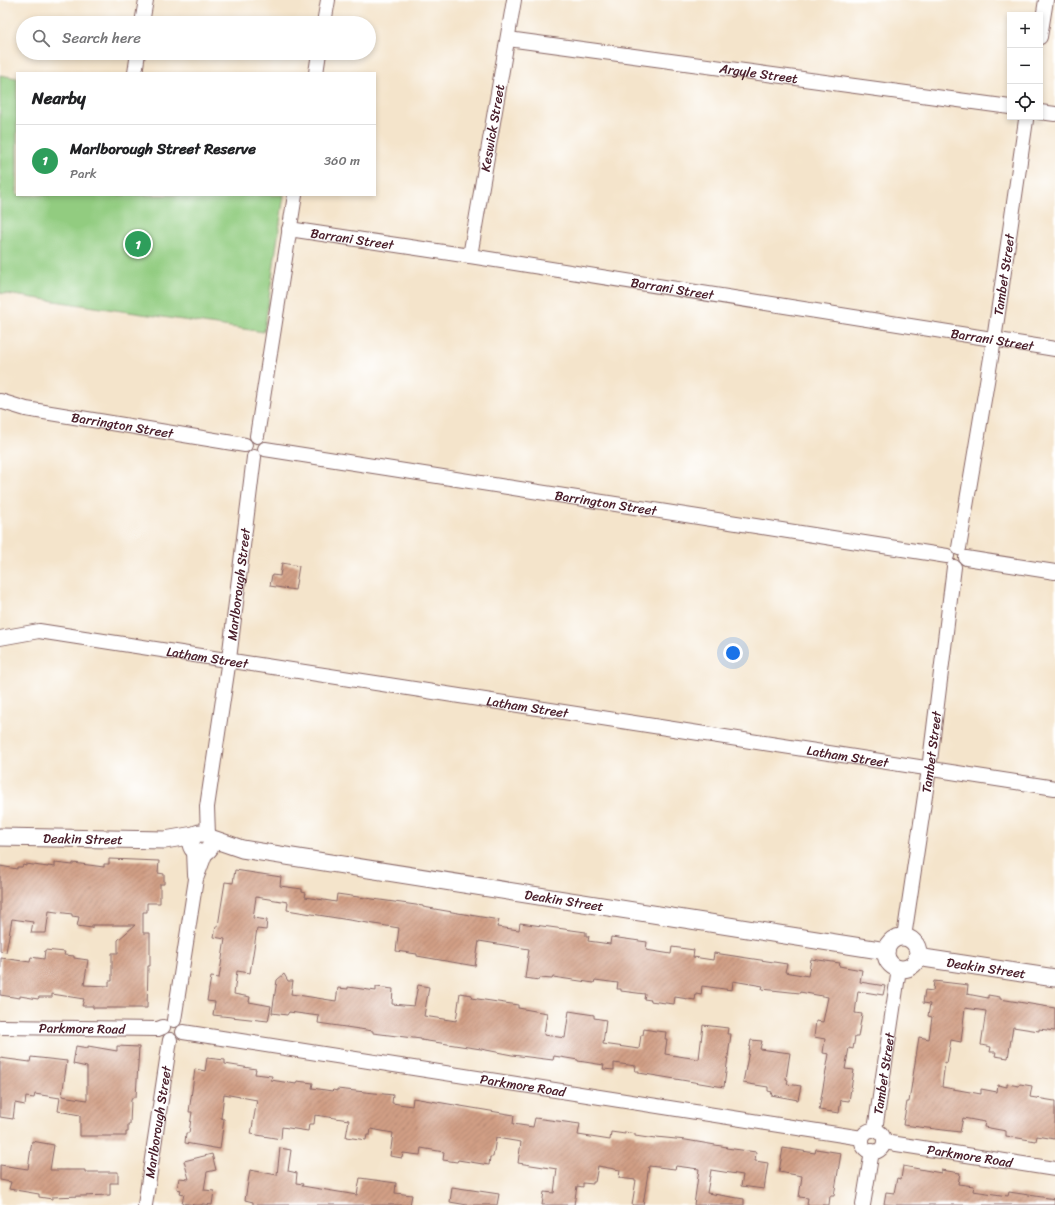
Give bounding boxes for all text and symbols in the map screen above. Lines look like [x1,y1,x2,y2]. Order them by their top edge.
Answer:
map controls [1007,12,1043,120]
button: + [1007,12,1043,48]
search box [16,16,376,60]
text: Search here [62,25,141,51]
icon: search [30,27,52,49]
button: − [1007,48,1043,84]
street label: Argyle Street [717,57,800,90]
street label: Keswick Street [474,82,511,173]
text: Nearby [32,83,86,113]
button: locate [1007,84,1043,120]
text: Marlborough Street Reserve [70,136,256,162]
text: 1 [42,149,48,172]
text: 360 m [324,149,360,172]
text: Park [70,162,97,185]
street label: Barrani Street [309,221,396,257]
pin: 1 [125,229,151,259]
street label: Tambet Street [987,232,1021,317]
street label: Barrani Street [629,271,716,307]
street label: Barrani Street [949,322,1036,358]
street label: Barrington Street [70,406,176,445]
street label: Barrington Street [553,484,659,522]
street label: Marlborough Street [220,526,257,642]
street label: Latham Street [165,640,251,675]
your location [723,643,743,663]
street label: Latham Street [485,689,571,725]
street label: Tambet Street [915,709,948,794]
street label: Latham Street [805,739,891,774]
street label: Deakin Street [43,827,123,851]
street label: Deakin Street [523,883,606,918]
street label: Deakin Street [945,951,1028,985]
street label: Parkmore Road [39,1016,126,1041]
street label: Tambet Street [866,1031,901,1116]
street label: Marlborough Street [138,1064,178,1180]
street label: Parkmore Road [478,1068,568,1104]
street label: Parkmore Road [925,1138,1015,1174]

